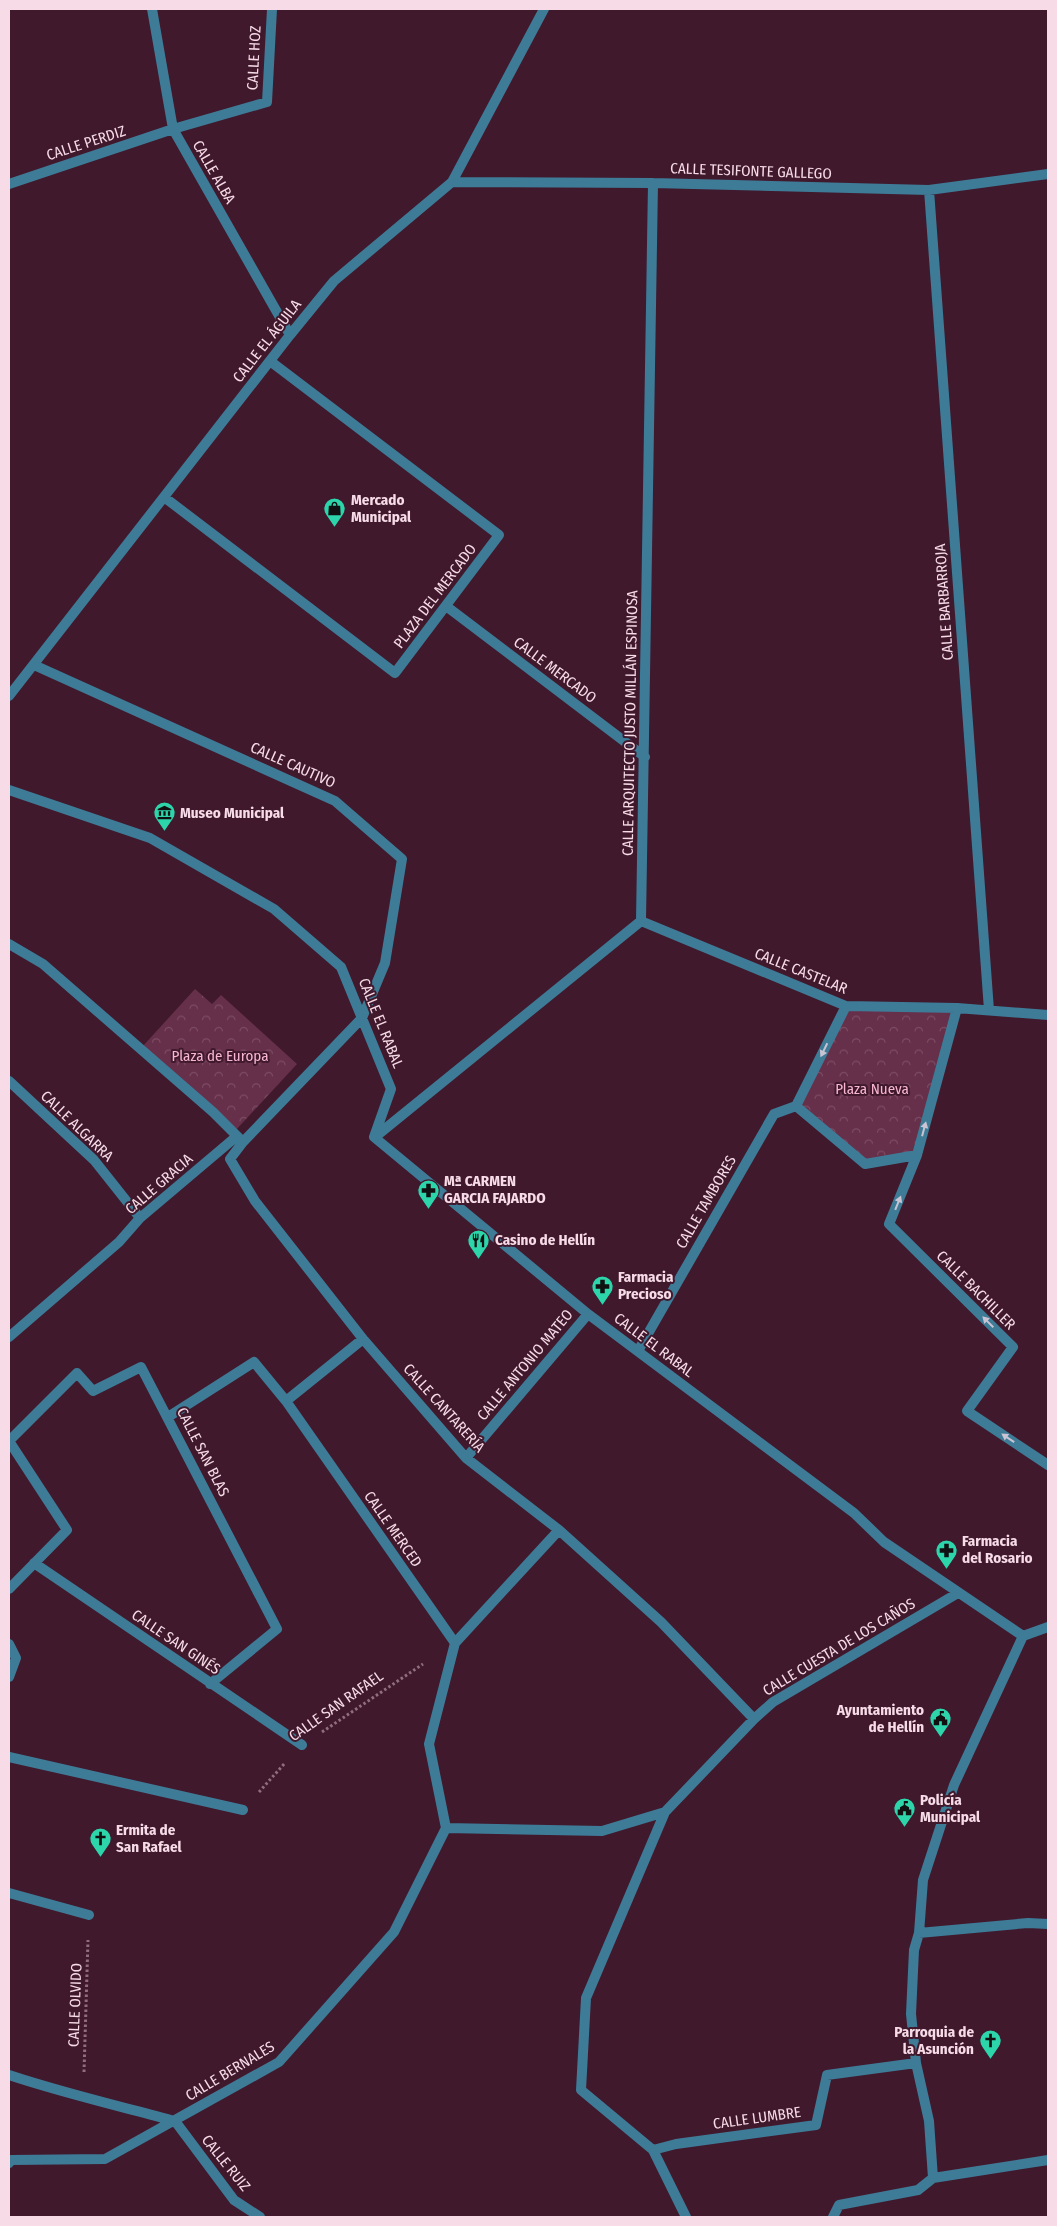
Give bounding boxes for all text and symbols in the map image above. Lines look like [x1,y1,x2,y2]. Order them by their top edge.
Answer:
street label: CALLE HOZ [243,25,265,91]
street label: CALLE PERDIZ [44,122,128,164]
street label: CALLE ALBA [189,137,239,207]
street label: CALLE TESIFONTE GALLEGO [670,159,832,183]
street label: CALLE EL ÁGUILA [229,296,305,386]
place label: Mercado Municipal [351,491,412,526]
shop icon: Mercado Municipal [323,497,347,528]
street label: PLAZA DEL MERCADO [390,540,480,652]
street label: CALLE BARBARROJA [931,543,957,661]
street label: CALLE ARQUITECTO JUSTO MILLÁN ESPINOSA [619,590,641,856]
street label: CALLE MERCADO [510,633,600,707]
street label: CALLE CAUTIVO [248,738,338,792]
museum icon: Museo Municipal [152,801,176,832]
place label: Museo Municipal [180,804,285,822]
street label: CALLE CASTELAR [752,944,850,998]
street label: CALLE EL RABAL [355,975,407,1071]
one-way arrow [820,1042,828,1057]
park label: Plaza de Europa [171,1047,269,1065]
park label: Plaza Nueva [835,1080,909,1098]
street label: CALLE ALGARRA [37,1087,117,1165]
one-way arrow [920,1122,928,1137]
street label: CALLE GRACIA [122,1150,196,1218]
street label: CALLE TAMBORES [672,1152,740,1252]
place label: Mª CARMEN GARCIA FAJARDO [444,1172,546,1207]
pharmacy icon: Mª CARMEN GARCIA FAJARDO [416,1178,440,1209]
one-way arrow [895,1195,902,1210]
restaurant icon: Casino de Hellín [467,1228,491,1259]
place label: Casino de Hellín [495,1231,595,1249]
street label: CALLE BACHILLER [933,1247,1019,1333]
place label: Farmacia Precioso [618,1268,674,1303]
pharmacy icon: Farmacia Precioso [590,1274,614,1305]
street label: CALLE ANTONIO MATEO [473,1306,577,1424]
street label: CALLE EL RABAL [611,1309,698,1381]
one-way arrow [982,1316,994,1328]
street label: CALLE CANTARERÍA [399,1360,489,1456]
street label: CALLE SAN BLAS [173,1405,233,1499]
one-way arrow [1001,1433,1014,1443]
street label: CALLE MERCED [360,1488,426,1570]
place label: Farmacia del Rosario [962,1532,1033,1567]
pharmacy icon: Farmacia del Rosario [934,1538,958,1569]
street label: CALLE CUESTA DE LOS CAÑOS [760,1594,918,1700]
street label: CALLE SAN GINÉS [128,1606,224,1678]
street label: CALLE SAN RAFAEL [285,1667,387,1745]
place label: Ayuntamiento de Hellín [836,1701,924,1736]
public building icon: Ayuntamiento de Hellín [928,1707,952,1738]
place label: Policía Municipal [920,1791,981,1826]
public building icon: Policía Municipal [892,1797,916,1828]
place label: Ermita de San Rafael [116,1821,183,1856]
church icon: Ermita de San Rafael [88,1827,112,1858]
street label: CALLE OLVIDO [65,1963,85,2047]
place label: Parroquia de la Asunción [894,2023,974,2058]
church icon: Parroquia de la Asunción [978,2029,1002,2060]
street label: CALLE BERNALES [182,2037,278,2105]
street label: CALLE LUMBRE [712,2103,802,2133]
street label: CALLE RUIZ [198,2131,254,2195]

